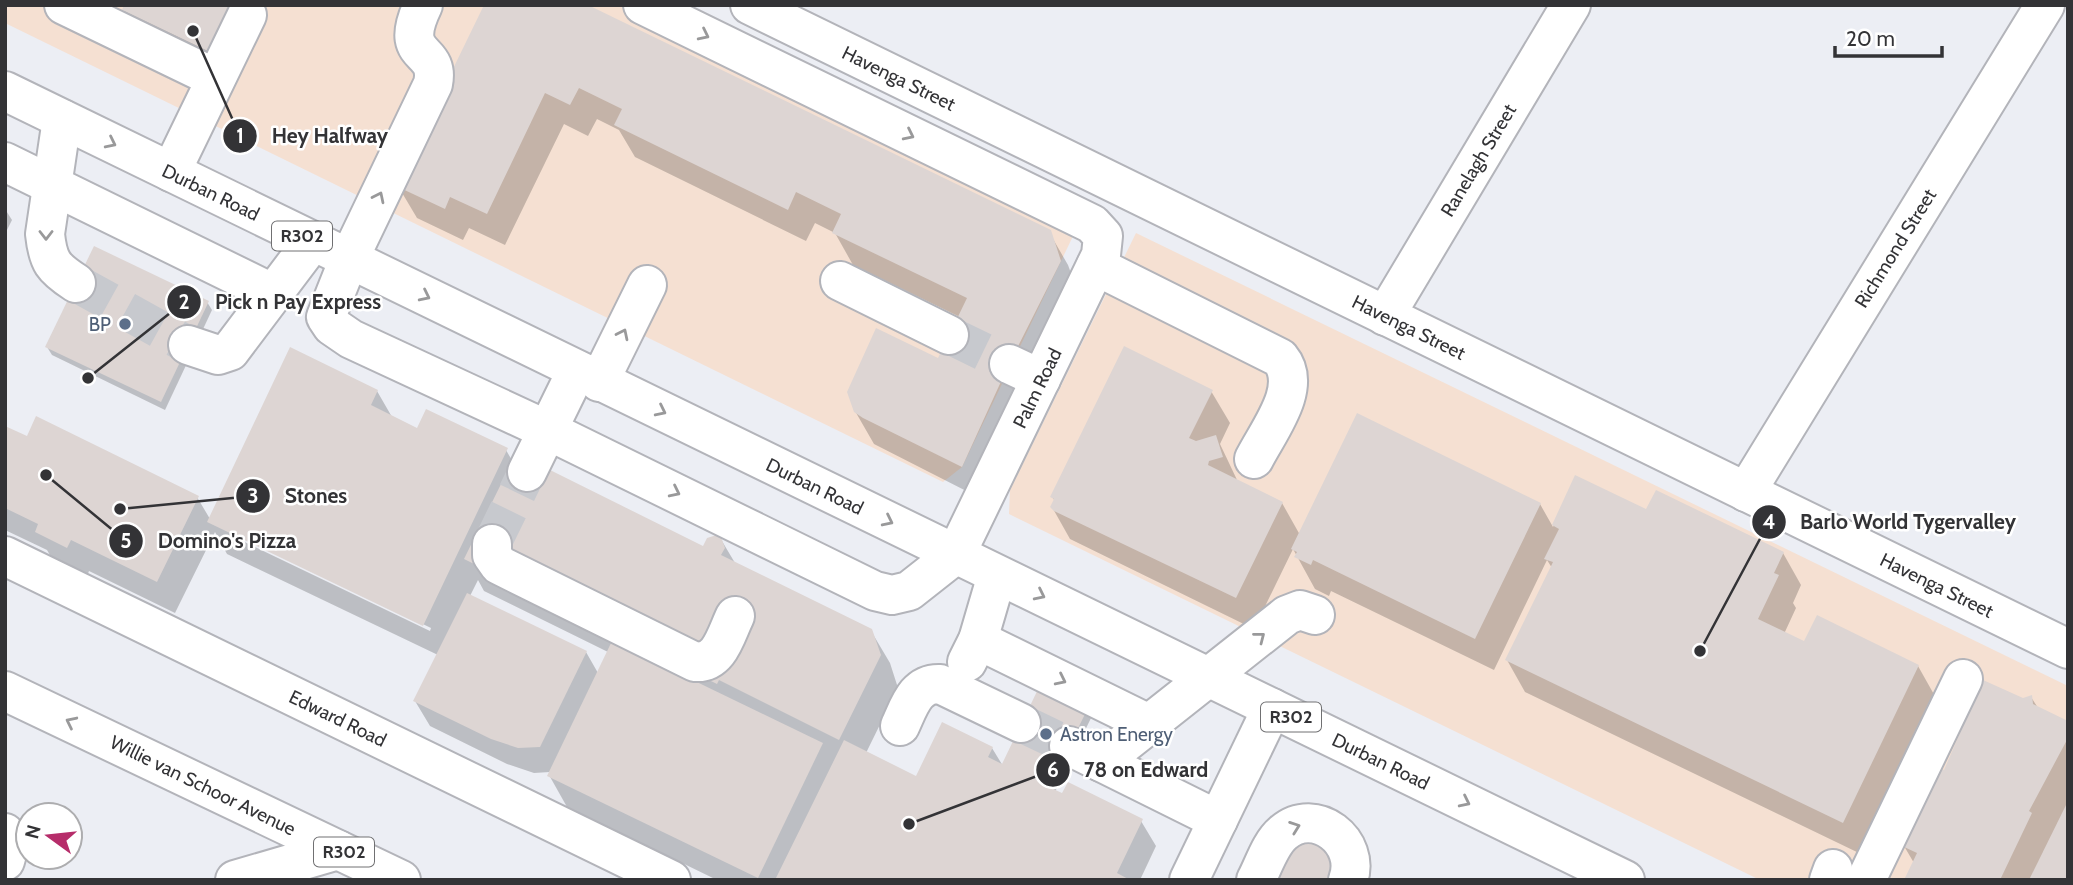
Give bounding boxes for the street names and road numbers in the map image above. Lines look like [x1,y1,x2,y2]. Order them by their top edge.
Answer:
street label: Havenga Street [838,41,960,116]
street label: Ranelagh Street [1436,99,1521,221]
street label: Durban Road [158,159,263,226]
street label: Richmond Street [1850,184,1941,312]
road number: R302 [272,222,332,250]
street label: Havenga Street [1348,290,1470,365]
street label: Palm Road [1008,344,1067,432]
street label: Durban Road [762,453,867,520]
street label: Havenga Street [1876,548,1998,623]
street label: Edward Road [285,685,390,752]
road number: R302 [1261,702,1321,732]
street label: Durban Road [1328,728,1433,795]
street label: Willie van Schoor Avenue [106,730,300,841]
road number: R302 [314,838,374,866]

